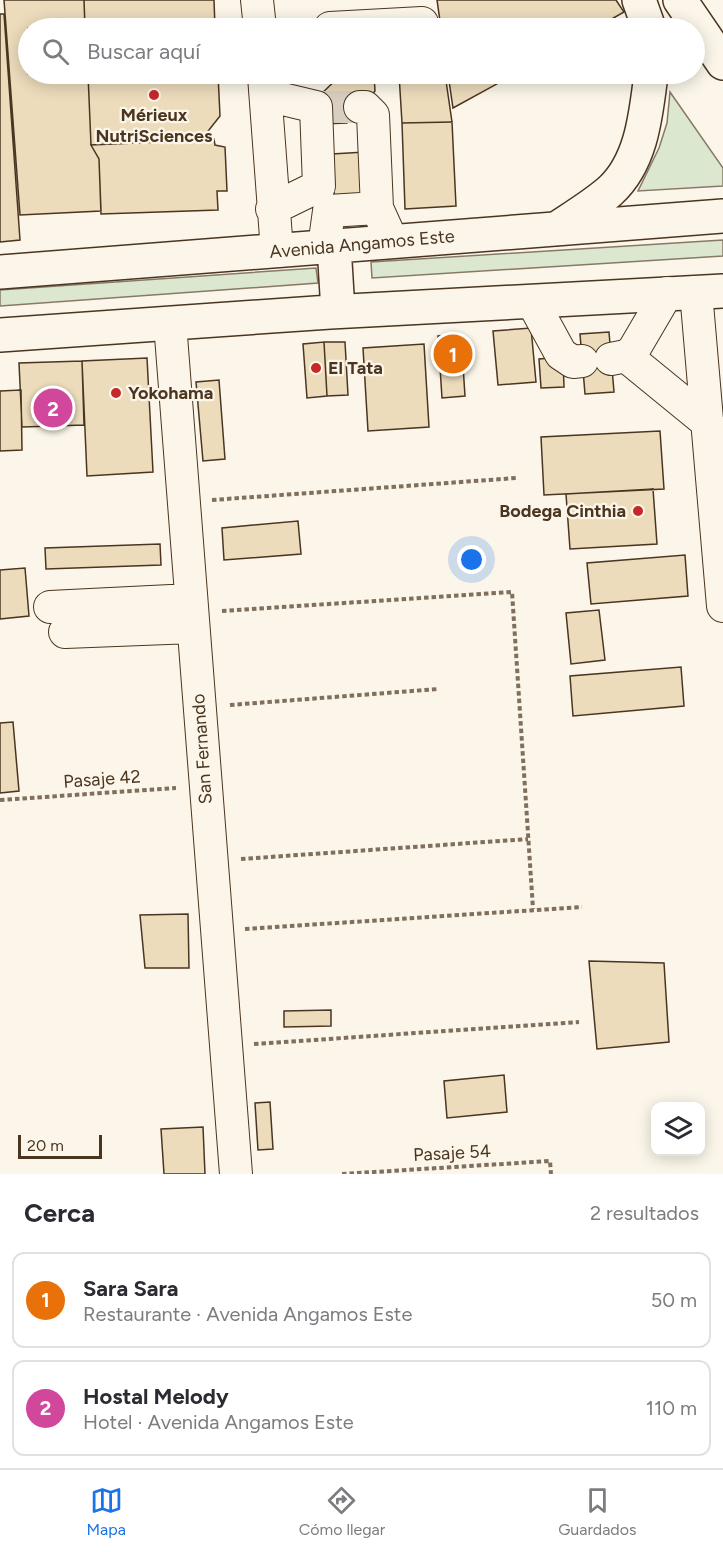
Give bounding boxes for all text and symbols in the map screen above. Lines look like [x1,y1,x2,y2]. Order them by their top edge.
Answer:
search box [18,18,705,84]
icon: search [39,35,72,68]
text: Buscar aquí [87,38,200,65]
marker: Mérieux NutriSciences [147,88,161,102]
place label: Mérieux NutriSciences [96,104,213,147]
street label: Avenida Angamos Este [269,225,456,263]
pin: 1 [434,332,472,376]
place label: El Tata [328,357,383,379]
marker: El Tata [309,361,323,375]
place label: Yokohama [128,382,213,404]
pin: 2 [34,386,72,430]
marker: Yokohama [109,386,123,400]
place label: Bodega Cinthia [499,500,626,522]
marker: Bodega Cinthia [631,504,645,518]
your location [457,545,486,574]
street label: San Fernando [187,693,217,805]
street label: Pasaje 42 [63,765,141,793]
map controls [651,1102,705,1156]
button: layers [651,1102,705,1156]
scale bar [18,1132,102,1160]
text: 20 m [27,1136,64,1155]
street label: Pasaje 54 [413,1140,491,1166]
text: Cerca [24,1197,95,1229]
text: 2 resultados [590,1201,699,1225]
text: Sara Sara [83,1275,179,1302]
text: 1 [41,1288,50,1312]
text: 50 m [651,1288,697,1312]
text: Restaurante · Avenida Angamos Este [83,1302,412,1326]
text: Hostal Melody [83,1383,229,1410]
text: 2 [40,1396,51,1420]
text: 110 m [646,1396,697,1420]
text: Hotel · Avenida Angamos Este [83,1410,354,1434]
tab: Mapa [86,1484,126,1539]
tab: Cómo llegar [299,1484,385,1539]
tab: Guardados [558,1484,636,1539]

